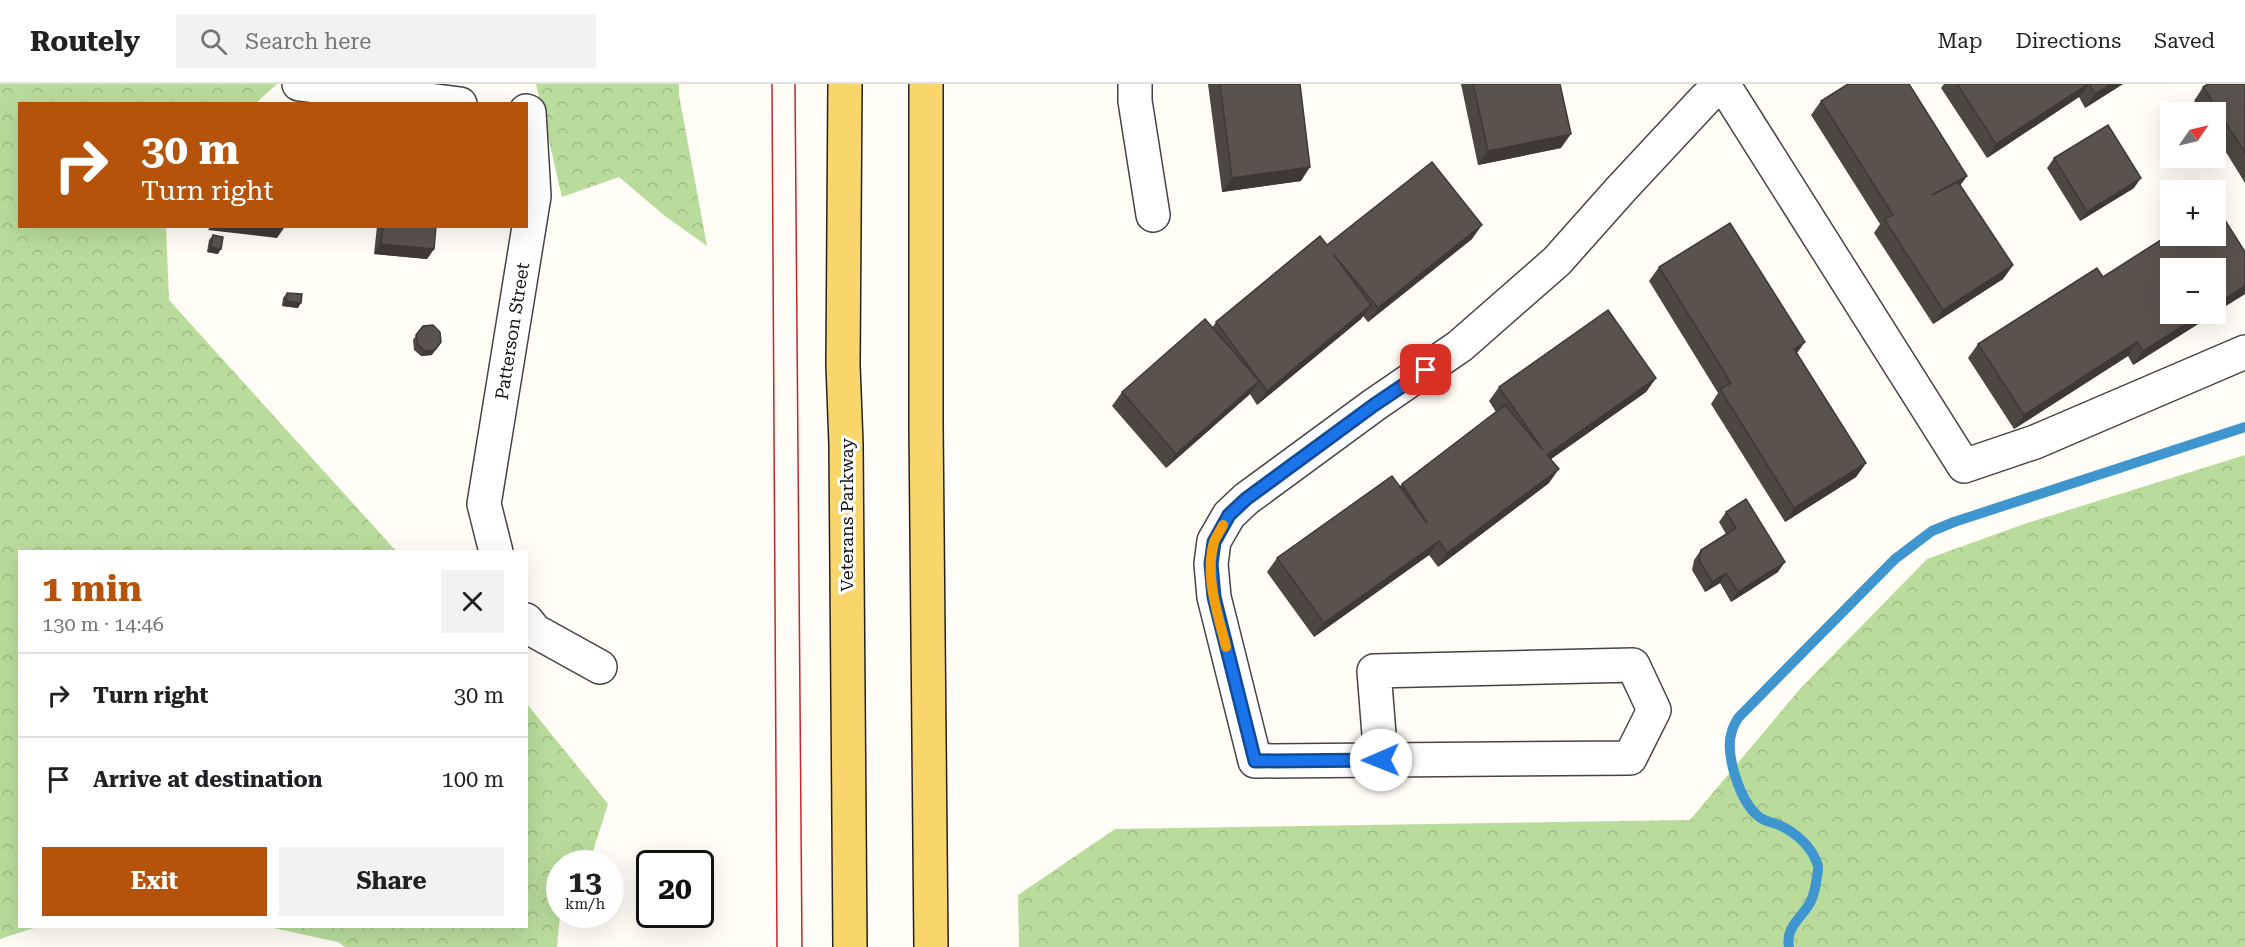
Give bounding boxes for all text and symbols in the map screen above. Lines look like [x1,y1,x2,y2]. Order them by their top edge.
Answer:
search box [176,14,596,68]
text: Routely [30,25,140,58]
icon: search [197,25,230,58]
text: Search here [245,29,371,54]
text: Map [1938,29,1982,53]
text: Directions [2015,29,2121,53]
text: Saved [2154,29,2215,53]
north arrow [2160,102,2226,168]
map controls [2160,102,2226,324]
text: 30 m [141,125,239,174]
icon: right [42,126,120,204]
text: Turn right [141,175,274,207]
button: + [2160,180,2226,246]
button: − [2160,258,2226,324]
street label: Patterson Street [491,261,533,401]
pin [1400,344,1451,395]
icon: arrive [1409,353,1442,386]
street label: Veterans Parkway [836,438,857,592]
text: 1 min [42,568,142,610]
button: close [441,570,504,633]
text: 130 m · 14:46 [42,612,164,636]
icon: right [42,679,75,712]
text: Turn right [93,683,208,708]
text: 30 m [454,683,504,708]
position arrow [1349,728,1413,792]
icon: arrive [42,763,75,796]
text: Arrive at destination [93,767,322,792]
text: 100 m [441,767,504,792]
button: Exit [42,847,267,916]
button: Share [279,847,504,916]
speed limit sign: 20 [636,850,714,928]
text: 13 [568,864,602,899]
text: km/h [565,895,605,913]

